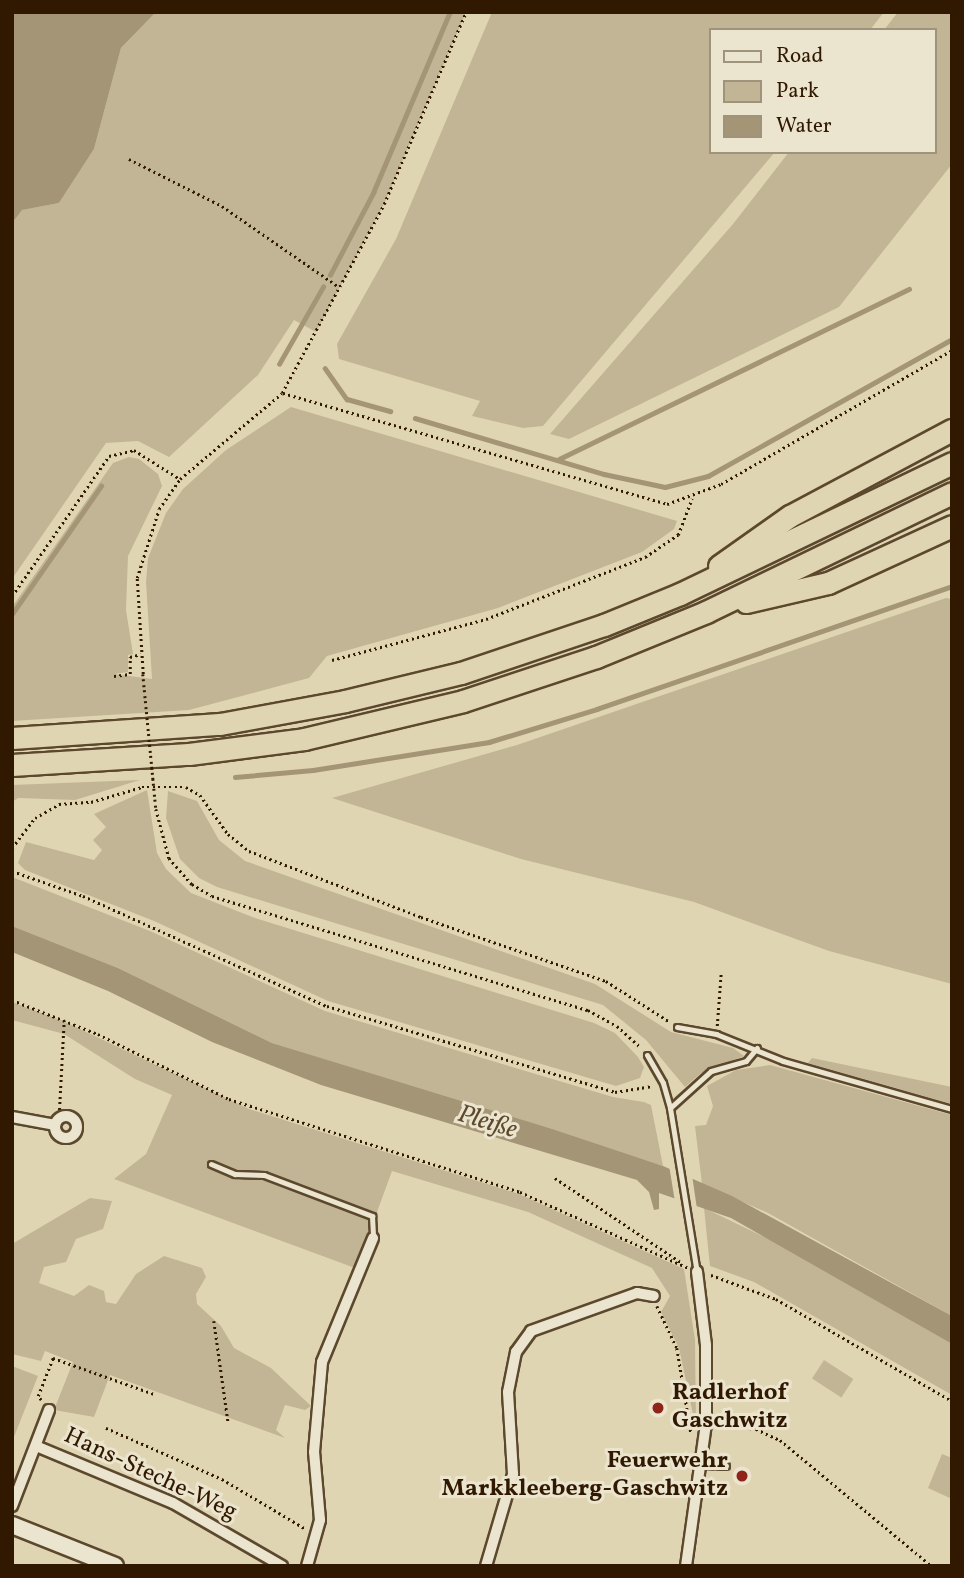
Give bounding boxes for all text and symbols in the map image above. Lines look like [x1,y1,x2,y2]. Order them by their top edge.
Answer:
legend [708,28,936,154]
text: Road [776,42,823,71]
text: Park [776,77,819,106]
text: Water [776,112,832,141]
water label: Pleiße [454,1099,520,1147]
place label: Radlerhof Gaschwitz [672,1380,787,1436]
marker: Radlerhof Gaschwitz [650,1400,666,1416]
street label: Hans-Steche-Weg [59,1422,241,1528]
place label: Feuerwehr Markkleeberg-Gaschwitz [442,1448,728,1504]
marker: Feuerwehr Markkleeberg-Gaschwitz [734,1468,750,1484]

